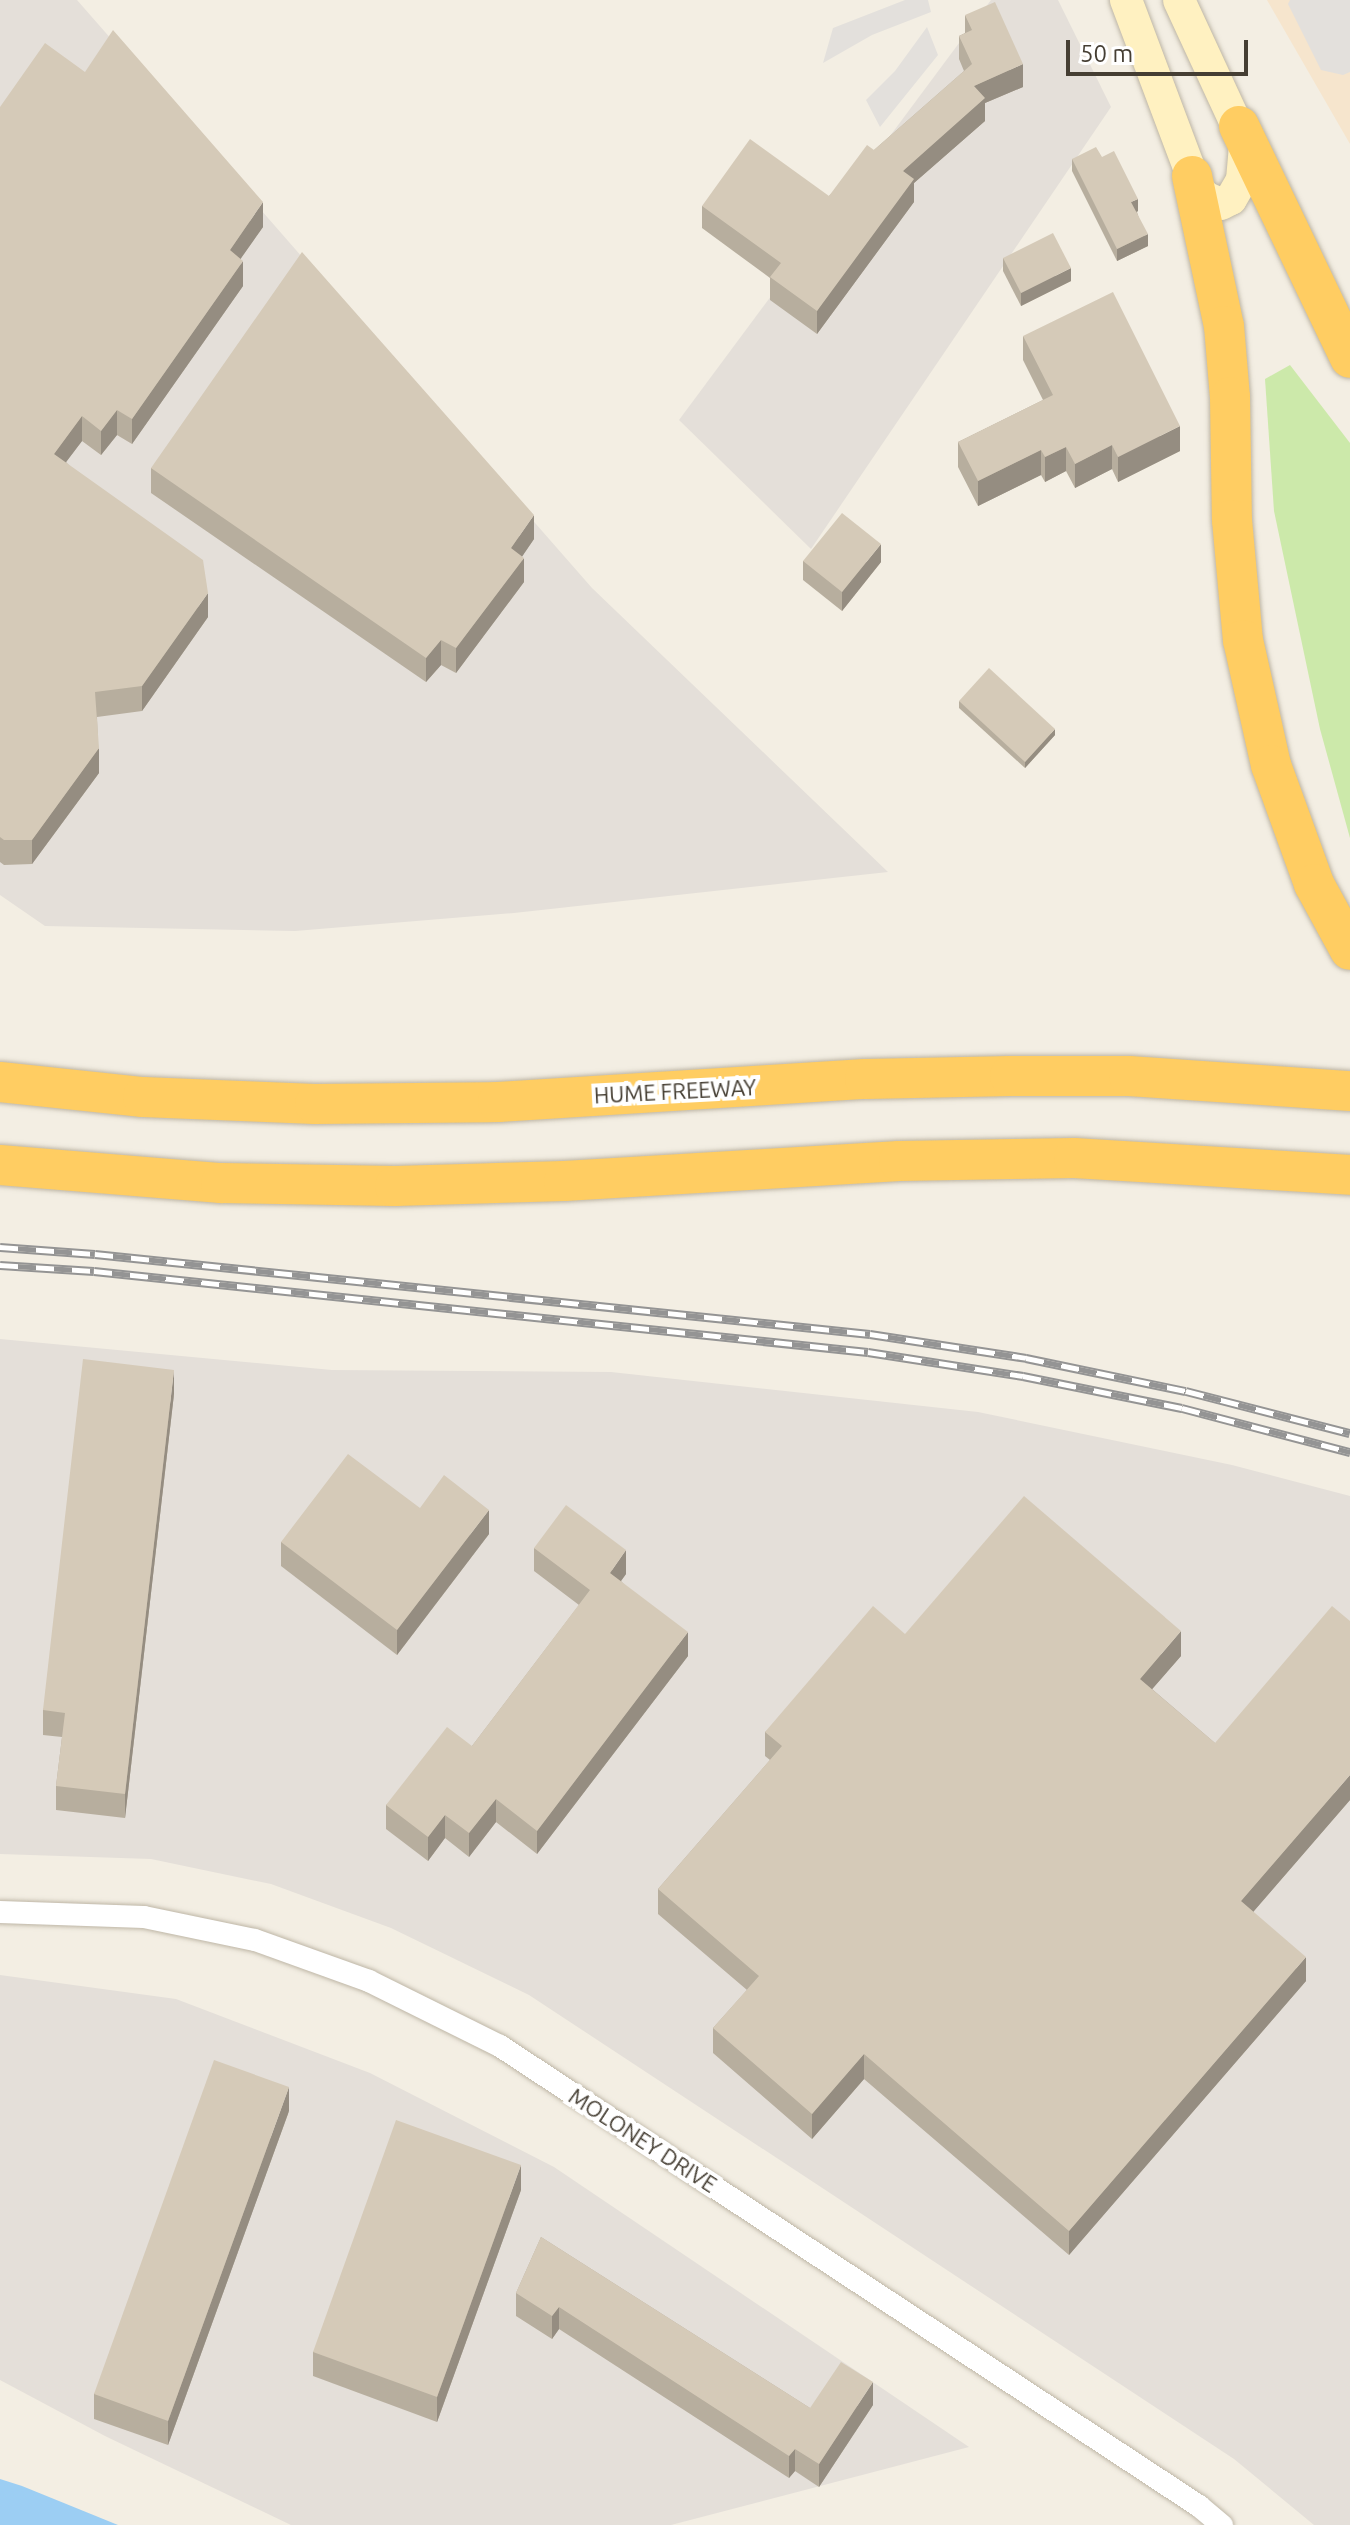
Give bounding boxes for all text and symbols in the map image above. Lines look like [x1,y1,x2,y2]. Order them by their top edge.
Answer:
scale bar [1070,24,1252,74]
text: 50 m [1080,40,1133,67]
street label: HUME FREEWAY [593,1074,757,1108]
street label: MOLONEY DRIVE [564,2082,722,2198]

